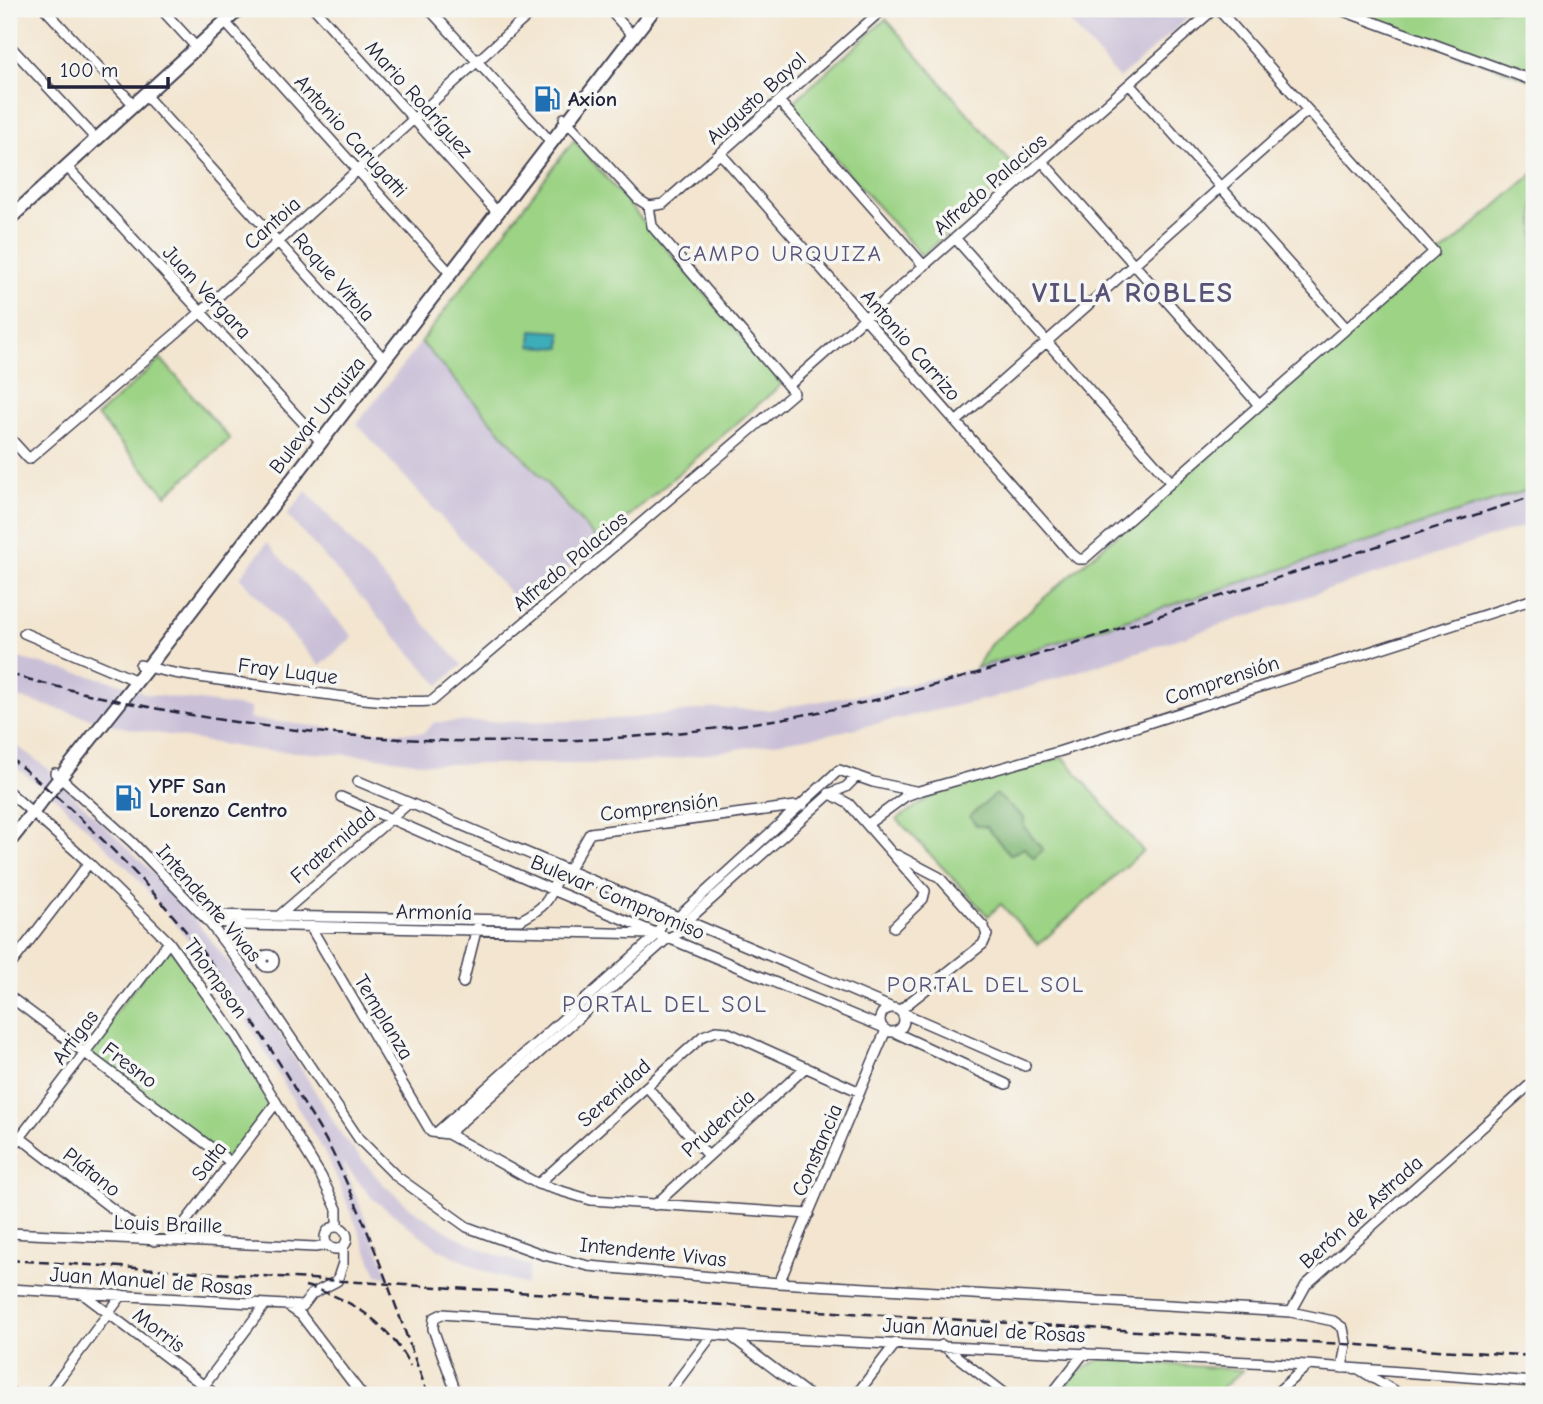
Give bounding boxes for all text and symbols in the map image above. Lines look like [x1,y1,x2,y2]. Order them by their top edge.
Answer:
street label: Mario Rodríguez [360,36,478,162]
scale bar [49,46,168,90]
street label: Augusto Bayol [701,47,811,149]
text: 100 m [60,58,118,82]
street label: Antonio Carugatti [290,70,412,202]
fuel station icon: Axion [532,84,562,114]
place label: Axion [568,87,617,111]
street label: Alfredo Palacios [929,128,1051,240]
street label: Cantoia [239,192,305,254]
street label: Roque Vitola [288,228,380,326]
street label: Juan Vergara [158,240,256,344]
district label: CAMPO URQUIZA [677,240,883,267]
district label: VILLA ROBLES [1032,277,1234,309]
street label: Antonio Carrizo [856,284,966,406]
street label: Bulevar Urquiza [264,352,370,478]
street label: Alfredo Palacios [508,506,632,616]
street label: Comprensión [1162,650,1282,710]
street label: Fray Luque [237,653,339,689]
place label: YPF San Lorenzo Centro [149,774,288,822]
fuel station icon: YPF San Lorenzo Centro [113,783,143,813]
street label: Comprensión [599,788,719,826]
street label: Fraternidad [286,802,380,888]
street label: Intendente Vivas [152,839,266,967]
street label: Bulevar Compromiso [527,849,709,945]
street label: Armonía [396,899,472,925]
street label: Thompson [179,933,253,1023]
street label: Templanza [349,970,419,1064]
district label: PORTAL DEL SOL [887,971,1085,998]
district label: PORTAL DEL SOL [562,990,768,1018]
street label: Artigas [47,1005,103,1069]
street label: Fresno [98,1037,162,1093]
street label: Serenidad [573,1054,655,1132]
street label: Prudencia [677,1084,759,1162]
street label: Constancia [787,1100,847,1200]
street label: Salta [186,1137,232,1185]
street label: Plátano [59,1142,125,1202]
street label: Berón de Astrada [1295,1150,1427,1274]
street label: Louis Braille [113,1210,223,1238]
street label: Intendente Vivas [578,1232,728,1272]
street label: Juan Manuel de Rosas [49,1262,253,1300]
street label: Morris [128,1303,190,1357]
street label: Juan Manuel de Rosas [882,1313,1086,1347]

